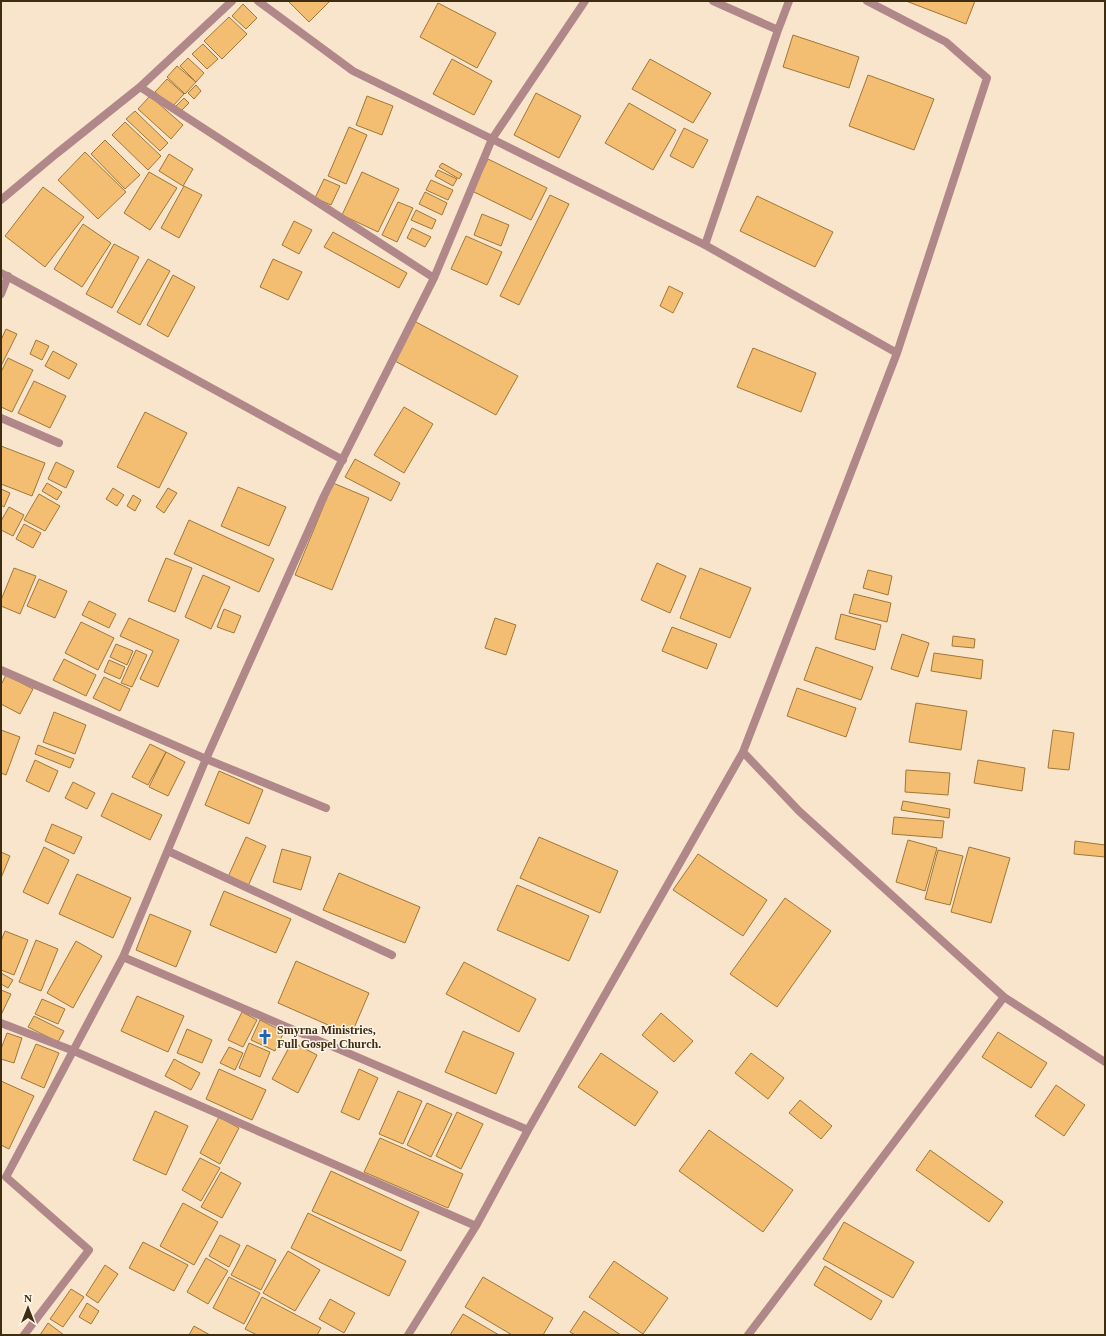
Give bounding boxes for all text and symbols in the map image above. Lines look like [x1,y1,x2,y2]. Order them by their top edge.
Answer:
place label: Smyrna Ministries, Full Gospel Church. [277,1023,381,1051]
church icon: Smyrna Ministries, Full Gospel Church. [256,1028,274,1046]
north arrow [8,1288,48,1328]
text: N [24,1292,32,1304]

